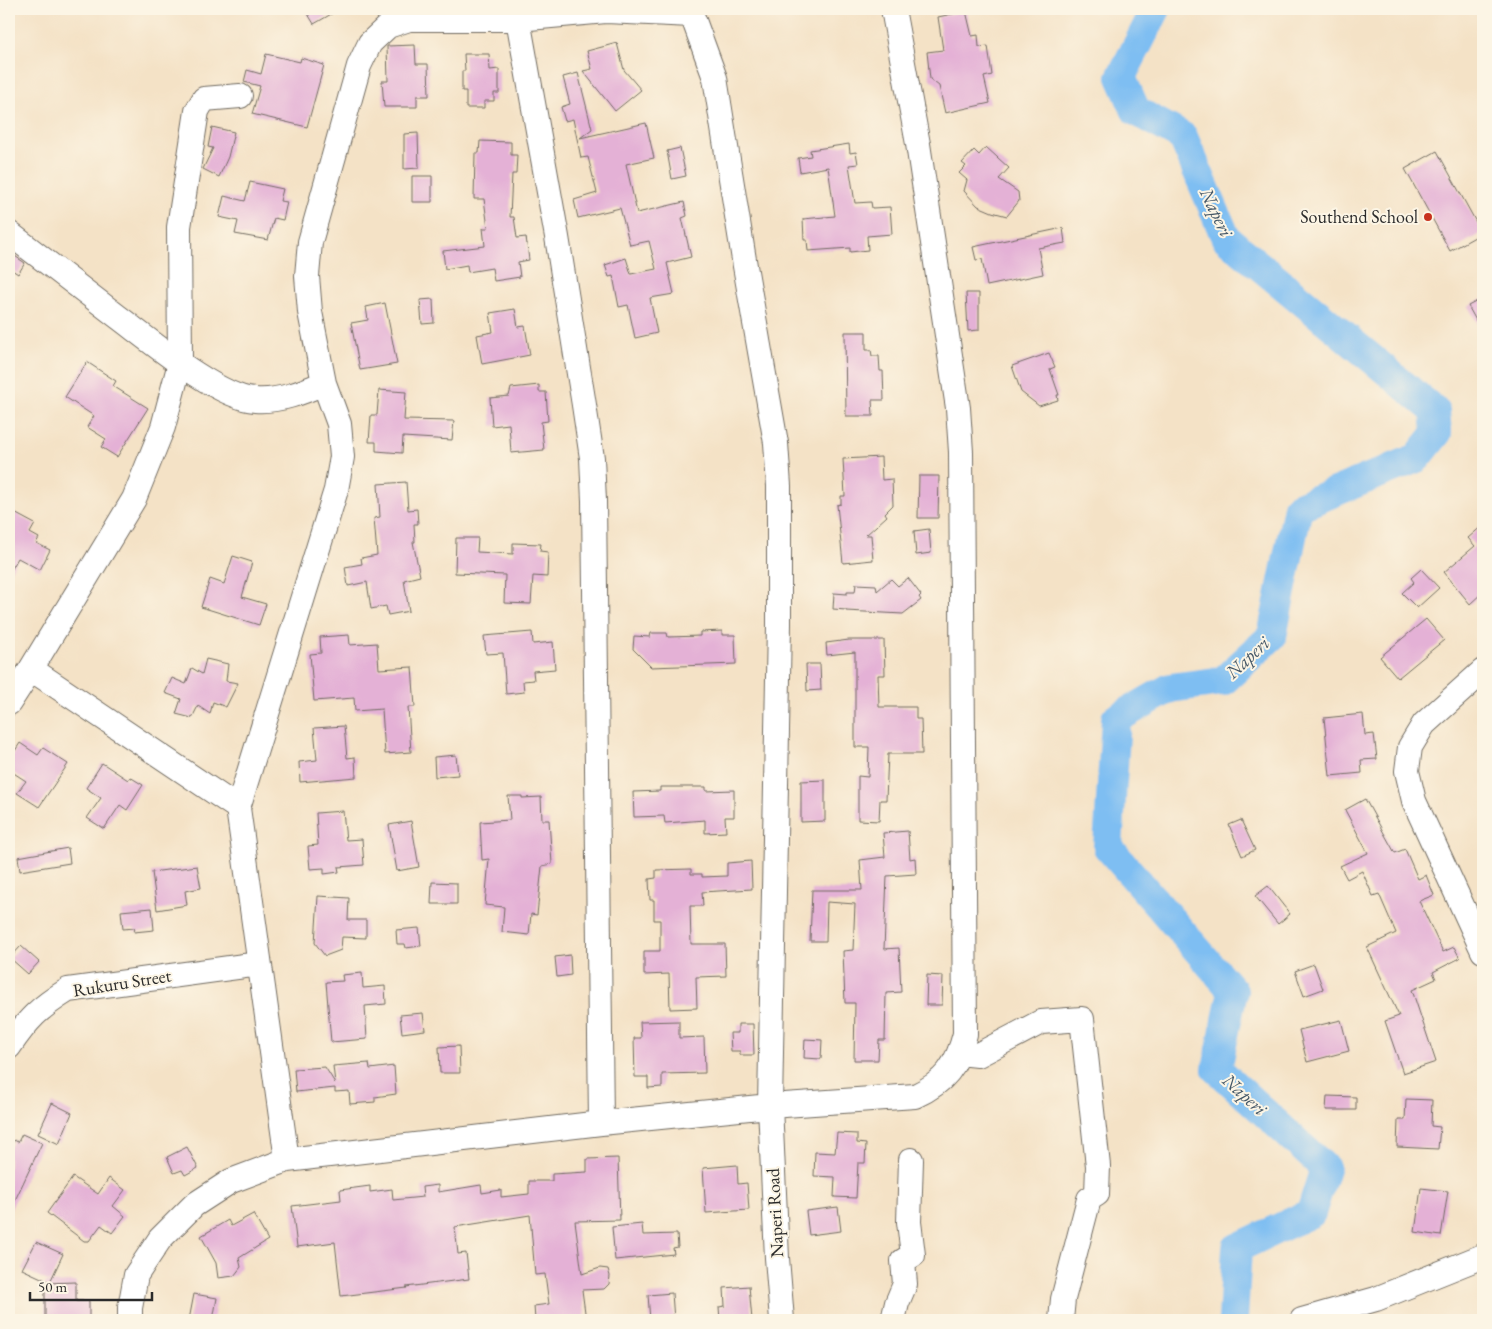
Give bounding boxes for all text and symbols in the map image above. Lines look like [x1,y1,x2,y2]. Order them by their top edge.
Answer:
water label: Naperi [1194,183,1240,242]
place label: Southend School [1300,205,1418,228]
marker: Southend School [1422,211,1434,223]
water label: Naperi [1219,630,1276,685]
street label: Rukuru Street [71,963,173,1002]
water label: Naperi [1216,1067,1273,1122]
street label: Naperi Road [761,1167,788,1258]
scale bar [30,1269,152,1301]
text: 50 m [38,1277,67,1296]

